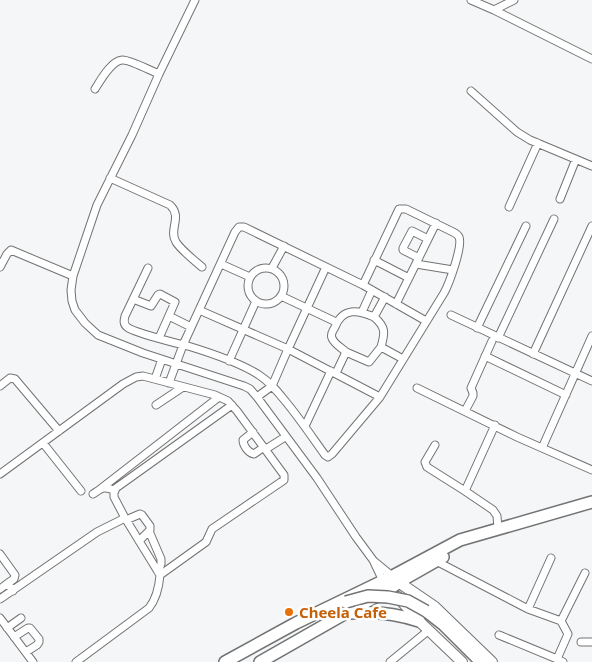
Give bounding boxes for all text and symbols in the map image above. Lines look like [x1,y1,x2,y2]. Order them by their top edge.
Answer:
place label: Cheela Cafe [299,602,387,622]
marker: Cheela Cafe [283,606,295,618]

